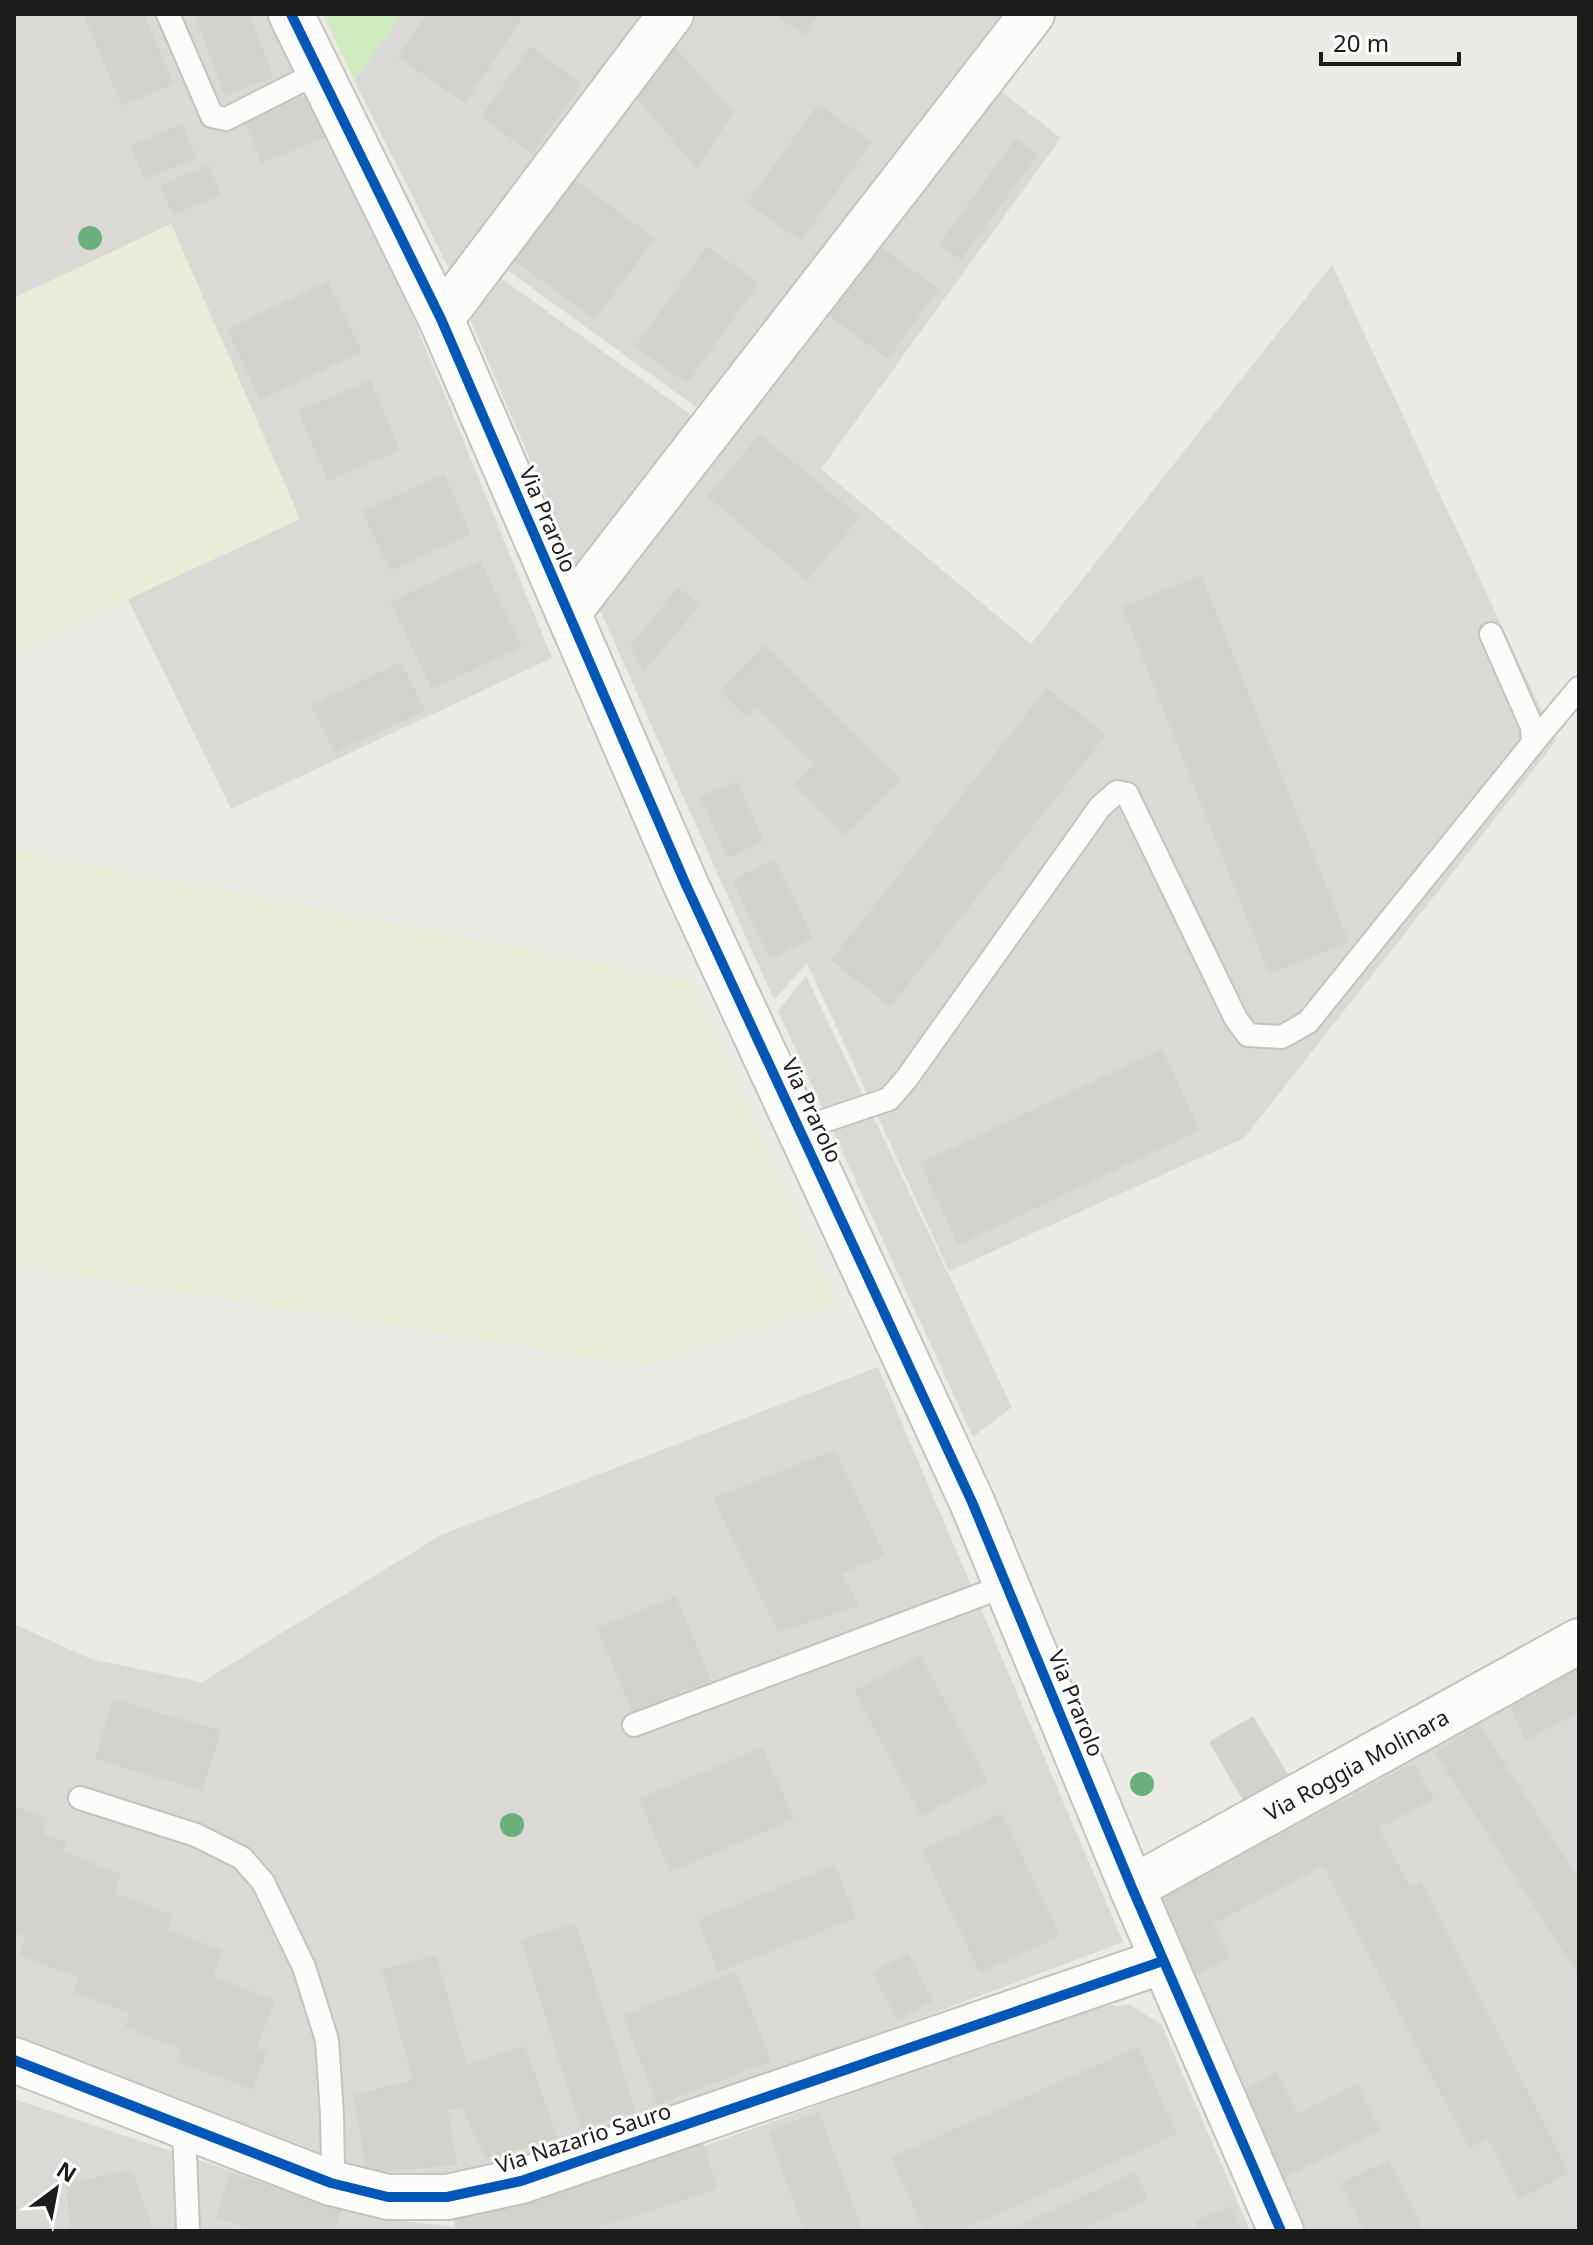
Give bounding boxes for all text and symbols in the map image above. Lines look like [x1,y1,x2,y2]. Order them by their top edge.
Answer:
scale bar [1321,16,1459,66]
text: 20 m [1333,26,1389,59]
street label: Via Prarolo [513,462,585,576]
street label: Via Prarolo [776,1053,850,1167]
street label: Via Prarolo [1042,1645,1112,1761]
street label: Via Roggia Molinara [1258,1701,1454,1827]
street label: Via Nazario Sauro [492,2095,674,2179]
north arrow [16,2149,96,2229]
text: N [52,2154,83,2189]

